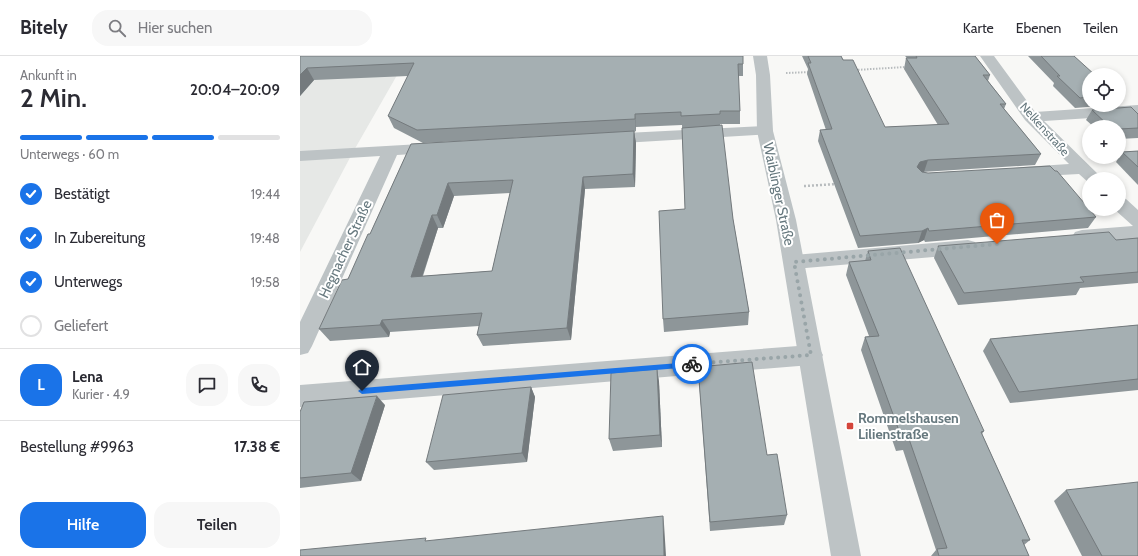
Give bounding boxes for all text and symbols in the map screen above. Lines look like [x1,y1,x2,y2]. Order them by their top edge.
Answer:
search box [92,10,372,46]
text: Bitely [20,16,68,39]
icon: search [106,17,128,39]
text: Hier suchen [138,19,212,37]
text: Karte [963,19,994,37]
text: Ebenen [1016,19,1061,37]
text: Teilen [1083,19,1118,37]
text: Ankunft in [20,67,77,83]
map controls [1082,68,1126,216]
button: locate [1082,68,1126,112]
text: 20:04–20:09 [190,81,280,99]
text: 2 Min. [20,82,87,114]
street label: Nelkenstraße [1017,99,1073,159]
button: + [1082,120,1126,164]
street label: Waiblinger Straße [759,141,799,247]
text: Unterwegs · 60 m [20,146,119,162]
button: − [1082,172,1126,216]
icon: check [20,183,42,205]
text: Bestätigt [54,185,110,203]
text: 19:44 [251,186,280,202]
street label: Hegnacher Straße [314,197,376,301]
pin [980,203,1014,244]
icon: bag [986,209,1008,231]
icon: check [20,227,42,249]
text: In Zubereitung [54,229,145,247]
text: 19:48 [250,230,280,246]
icon: check [20,271,42,293]
text: Unterwegs [54,273,122,291]
text: 19:58 [251,274,280,290]
text: Geliefert [54,317,108,335]
courier [672,344,712,384]
pin [345,350,379,391]
icon: bike [681,353,703,375]
icon: home [351,356,373,378]
button: chat [186,364,228,406]
button: phone [238,364,280,406]
text: Lena [72,368,103,386]
text: L [37,376,45,394]
text: Kurier · 4.9 [72,386,130,402]
place label: Rommelshausen Lilienstraße [858,409,959,443]
marker: Rommelshausen Lilienstraße [845,421,855,431]
text: Bestellung #9963 [20,438,134,456]
text: 17.38 € [234,438,280,456]
button: Hilfe [20,502,146,548]
button: Teilen [154,502,280,548]

